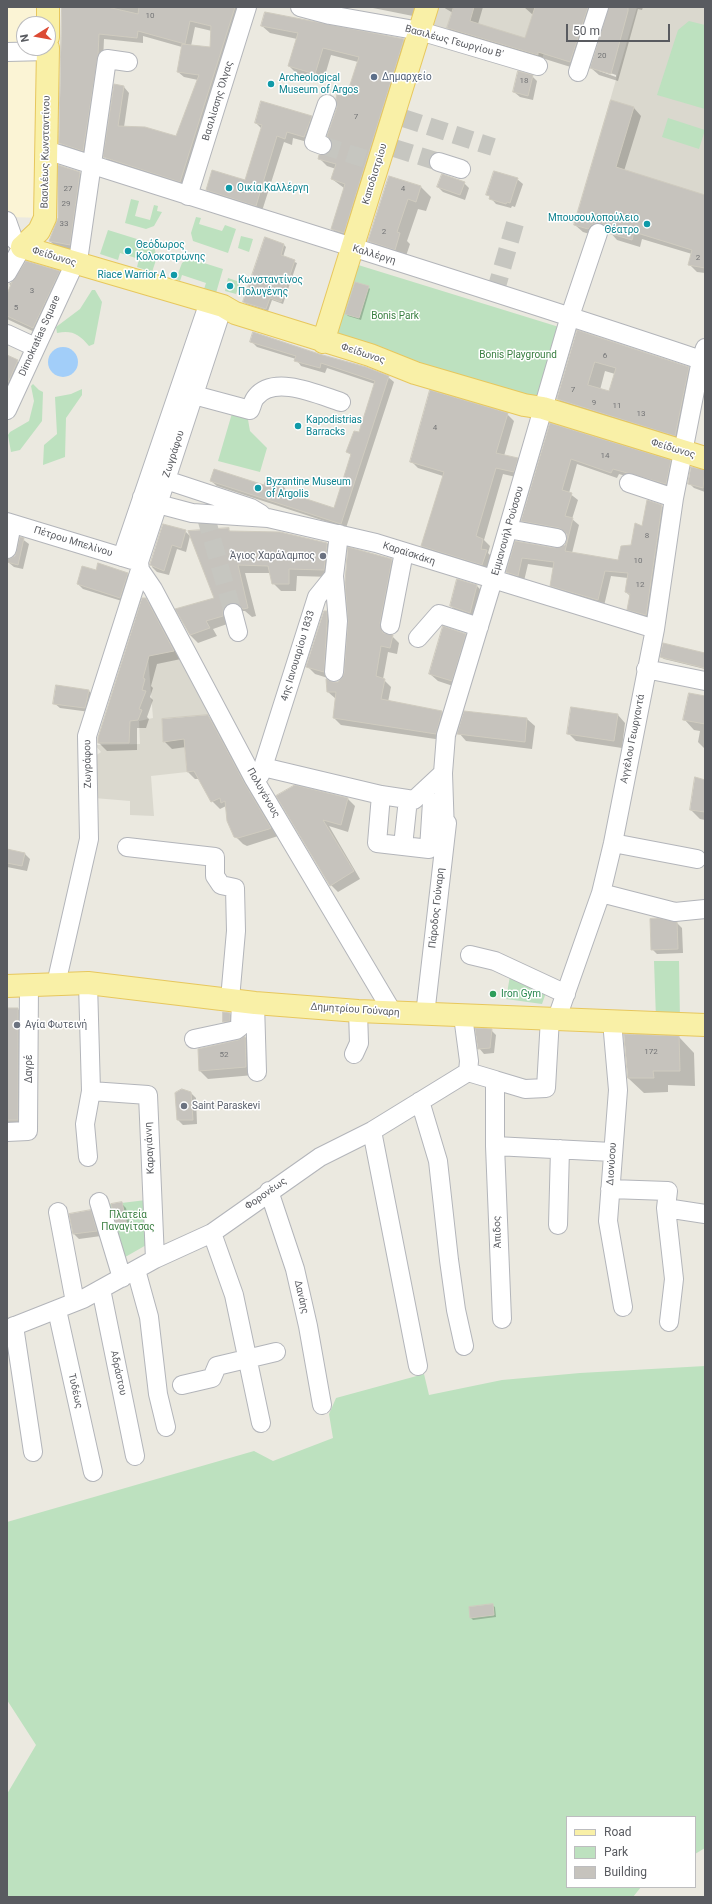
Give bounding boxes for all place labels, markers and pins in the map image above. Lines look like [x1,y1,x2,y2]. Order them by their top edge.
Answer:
place label: Δημαρχείο [382,71,432,83]
place label: Archeological Museum of Argos [279,72,358,96]
marker: Δημαρχείο [369,72,379,82]
marker: Archeological Museum of Argos [266,79,276,89]
place label: Οικία Καλλέργη [237,182,309,194]
marker: Οικία Καλλέργη [224,183,234,193]
place label: Μπουσουλοπούλειο Θέατρο [548,212,639,236]
marker: Μπουσουλοπούλειο Θέατρο [642,219,652,229]
place label: Θεόδωρος Κολοκοτρώνης [136,239,205,262]
marker: Θεόδωρος Κολοκοτρώνης [123,246,133,256]
place label: Riace Warrior A [97,269,166,281]
marker: Riace Warrior A [169,270,179,280]
place label: Κωνσταντίνος Πολυγένης [238,274,303,298]
marker: Κωνσταντίνος Πολυγένης [225,281,235,291]
place label: Kapodistrias Barracks [306,414,362,438]
marker: Kapodistrias Barracks [293,421,303,431]
place label: Byzantine Museum of Argolis [266,476,351,500]
marker: Byzantine Museum of Argolis [253,483,263,493]
place label: Άγιος Χαράλαμπος [230,550,315,562]
marker: Άγιος Χαράλαμπος [318,551,328,561]
place label: Iron Gym [501,988,541,1000]
marker: Iron Gym [488,989,498,999]
place label: Αγία Φωτεινή [25,1019,87,1031]
marker: Αγία Φωτεινή [12,1020,22,1030]
place label: Saint Paraskevi [192,1100,260,1112]
marker: Saint Paraskevi [179,1101,189,1111]

